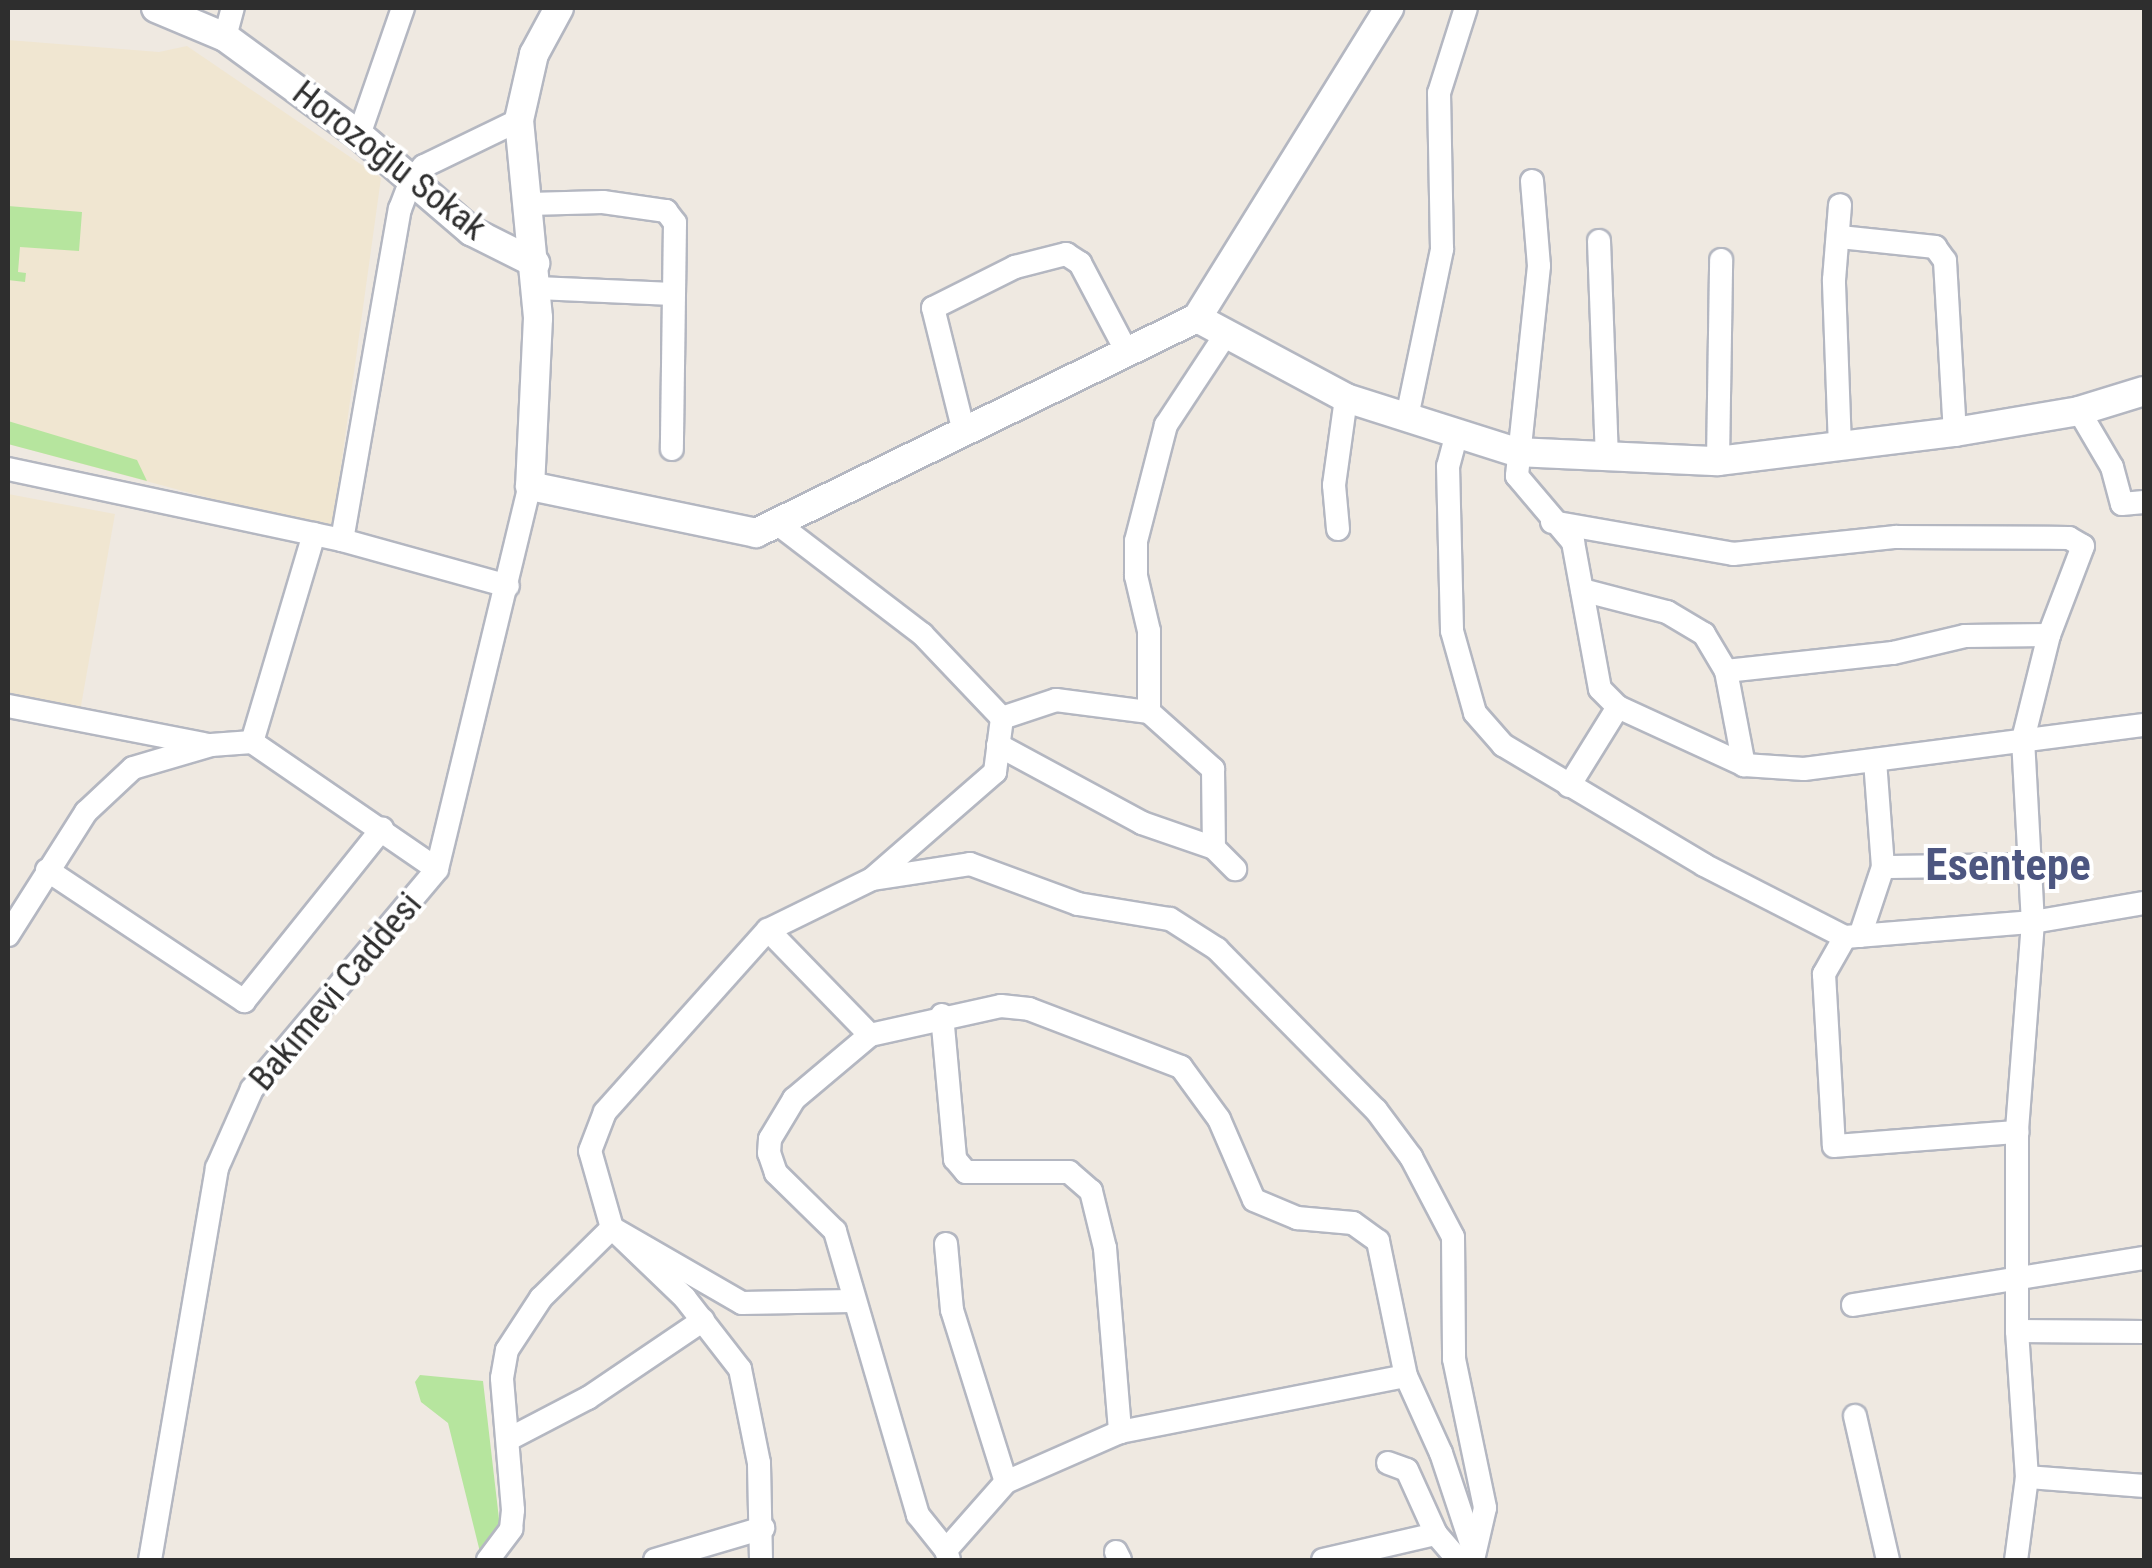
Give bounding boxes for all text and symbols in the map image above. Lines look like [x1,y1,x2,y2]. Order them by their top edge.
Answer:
street label: Horozoğlu Sokak [284,72,494,250]
district label: Esentepe [1925,838,2091,892]
street label: Bakımevi Caddesi [241,885,431,1099]

